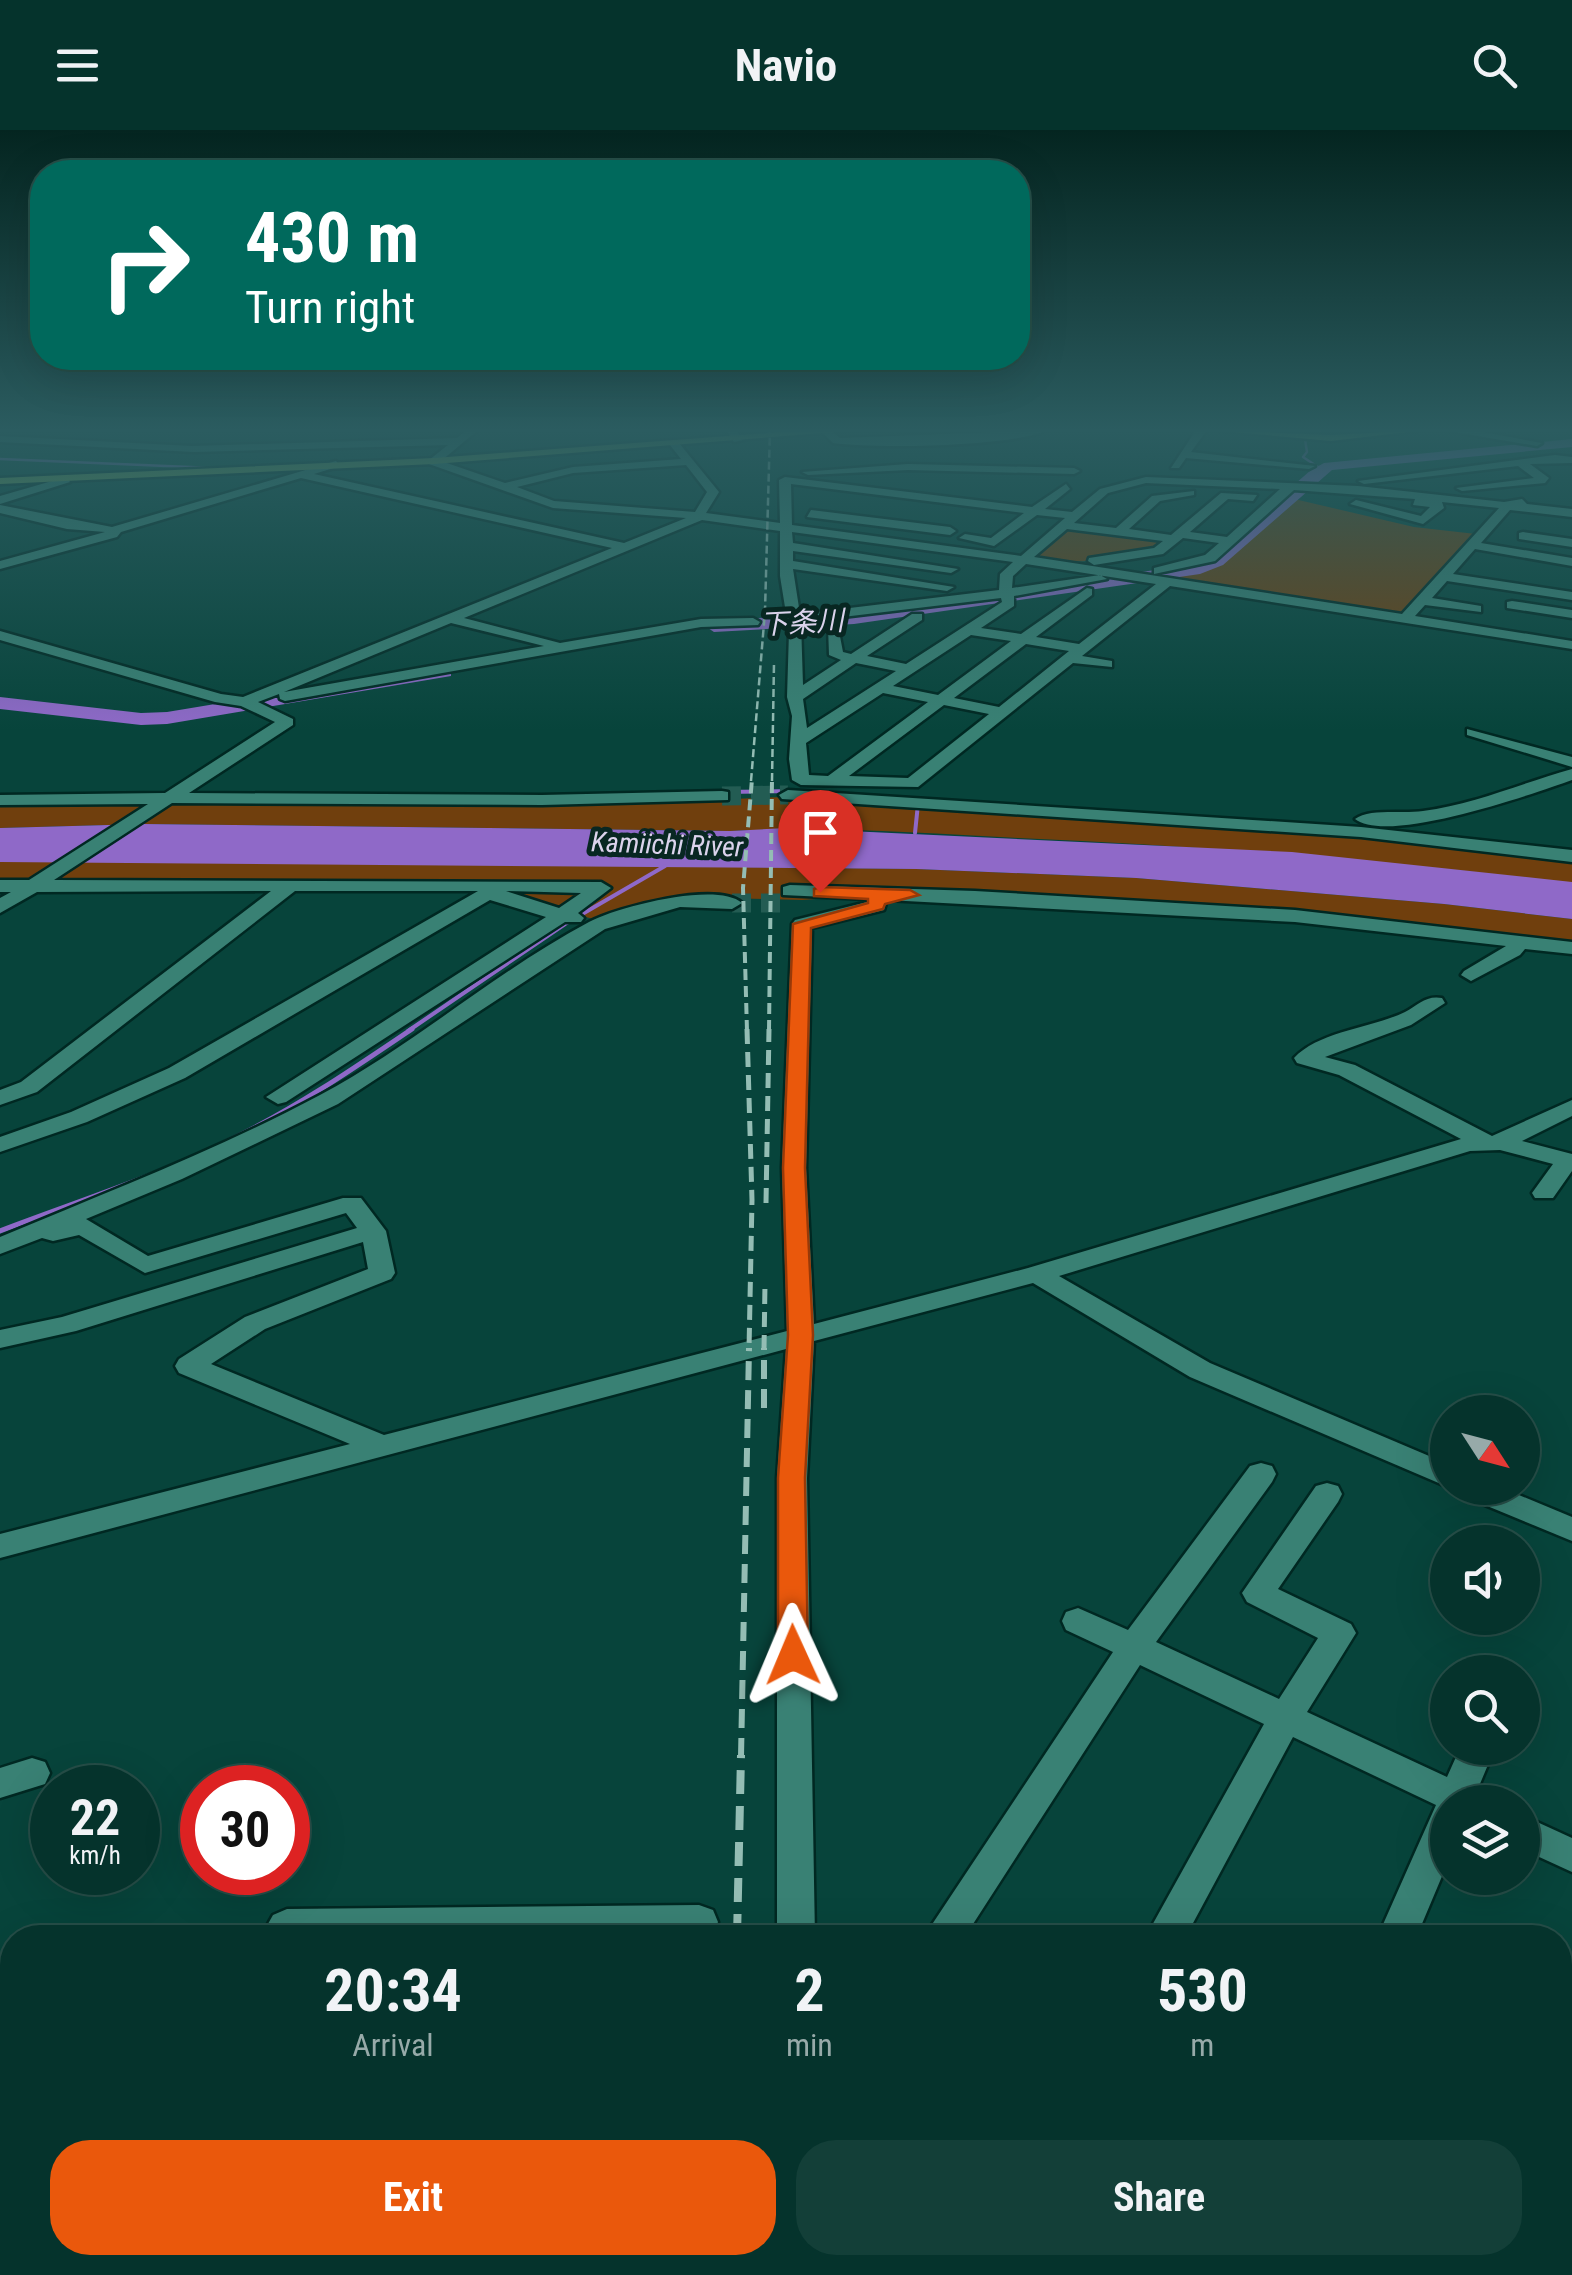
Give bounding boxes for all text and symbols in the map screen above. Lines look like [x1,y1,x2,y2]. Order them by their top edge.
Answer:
icon: menu [50,38,105,93]
icon: search [1467,38,1522,93]
text: Navio [735,39,837,92]
text: 430 m [245,197,419,279]
icon: right [80,200,210,330]
text: Turn right [245,281,415,334]
water label: 下条川 [759,604,848,641]
pin [778,790,863,893]
icon: arrive [793,805,848,860]
water label: Kamiichi River [590,825,744,864]
north arrow [1430,1395,1540,1505]
map controls [1430,1395,1540,1895]
button: sound [1430,1525,1540,1635]
position arrow [741,1603,845,1707]
button: search [1430,1655,1540,1765]
speed limit sign: 30 [180,1765,310,1895]
button: layers [1430,1785,1540,1895]
text: 22 [70,1789,120,1847]
text: km/h [69,1841,121,1870]
text: 20:34 [324,1955,462,2026]
text: 2 [794,1955,825,2026]
text: 530 [1157,1955,1248,2026]
text: Arrival [352,2026,434,2064]
text: min [786,2026,833,2064]
text: m [1190,2026,1214,2064]
button: Exit [50,2140,776,2255]
button: Share [796,2140,1522,2255]

